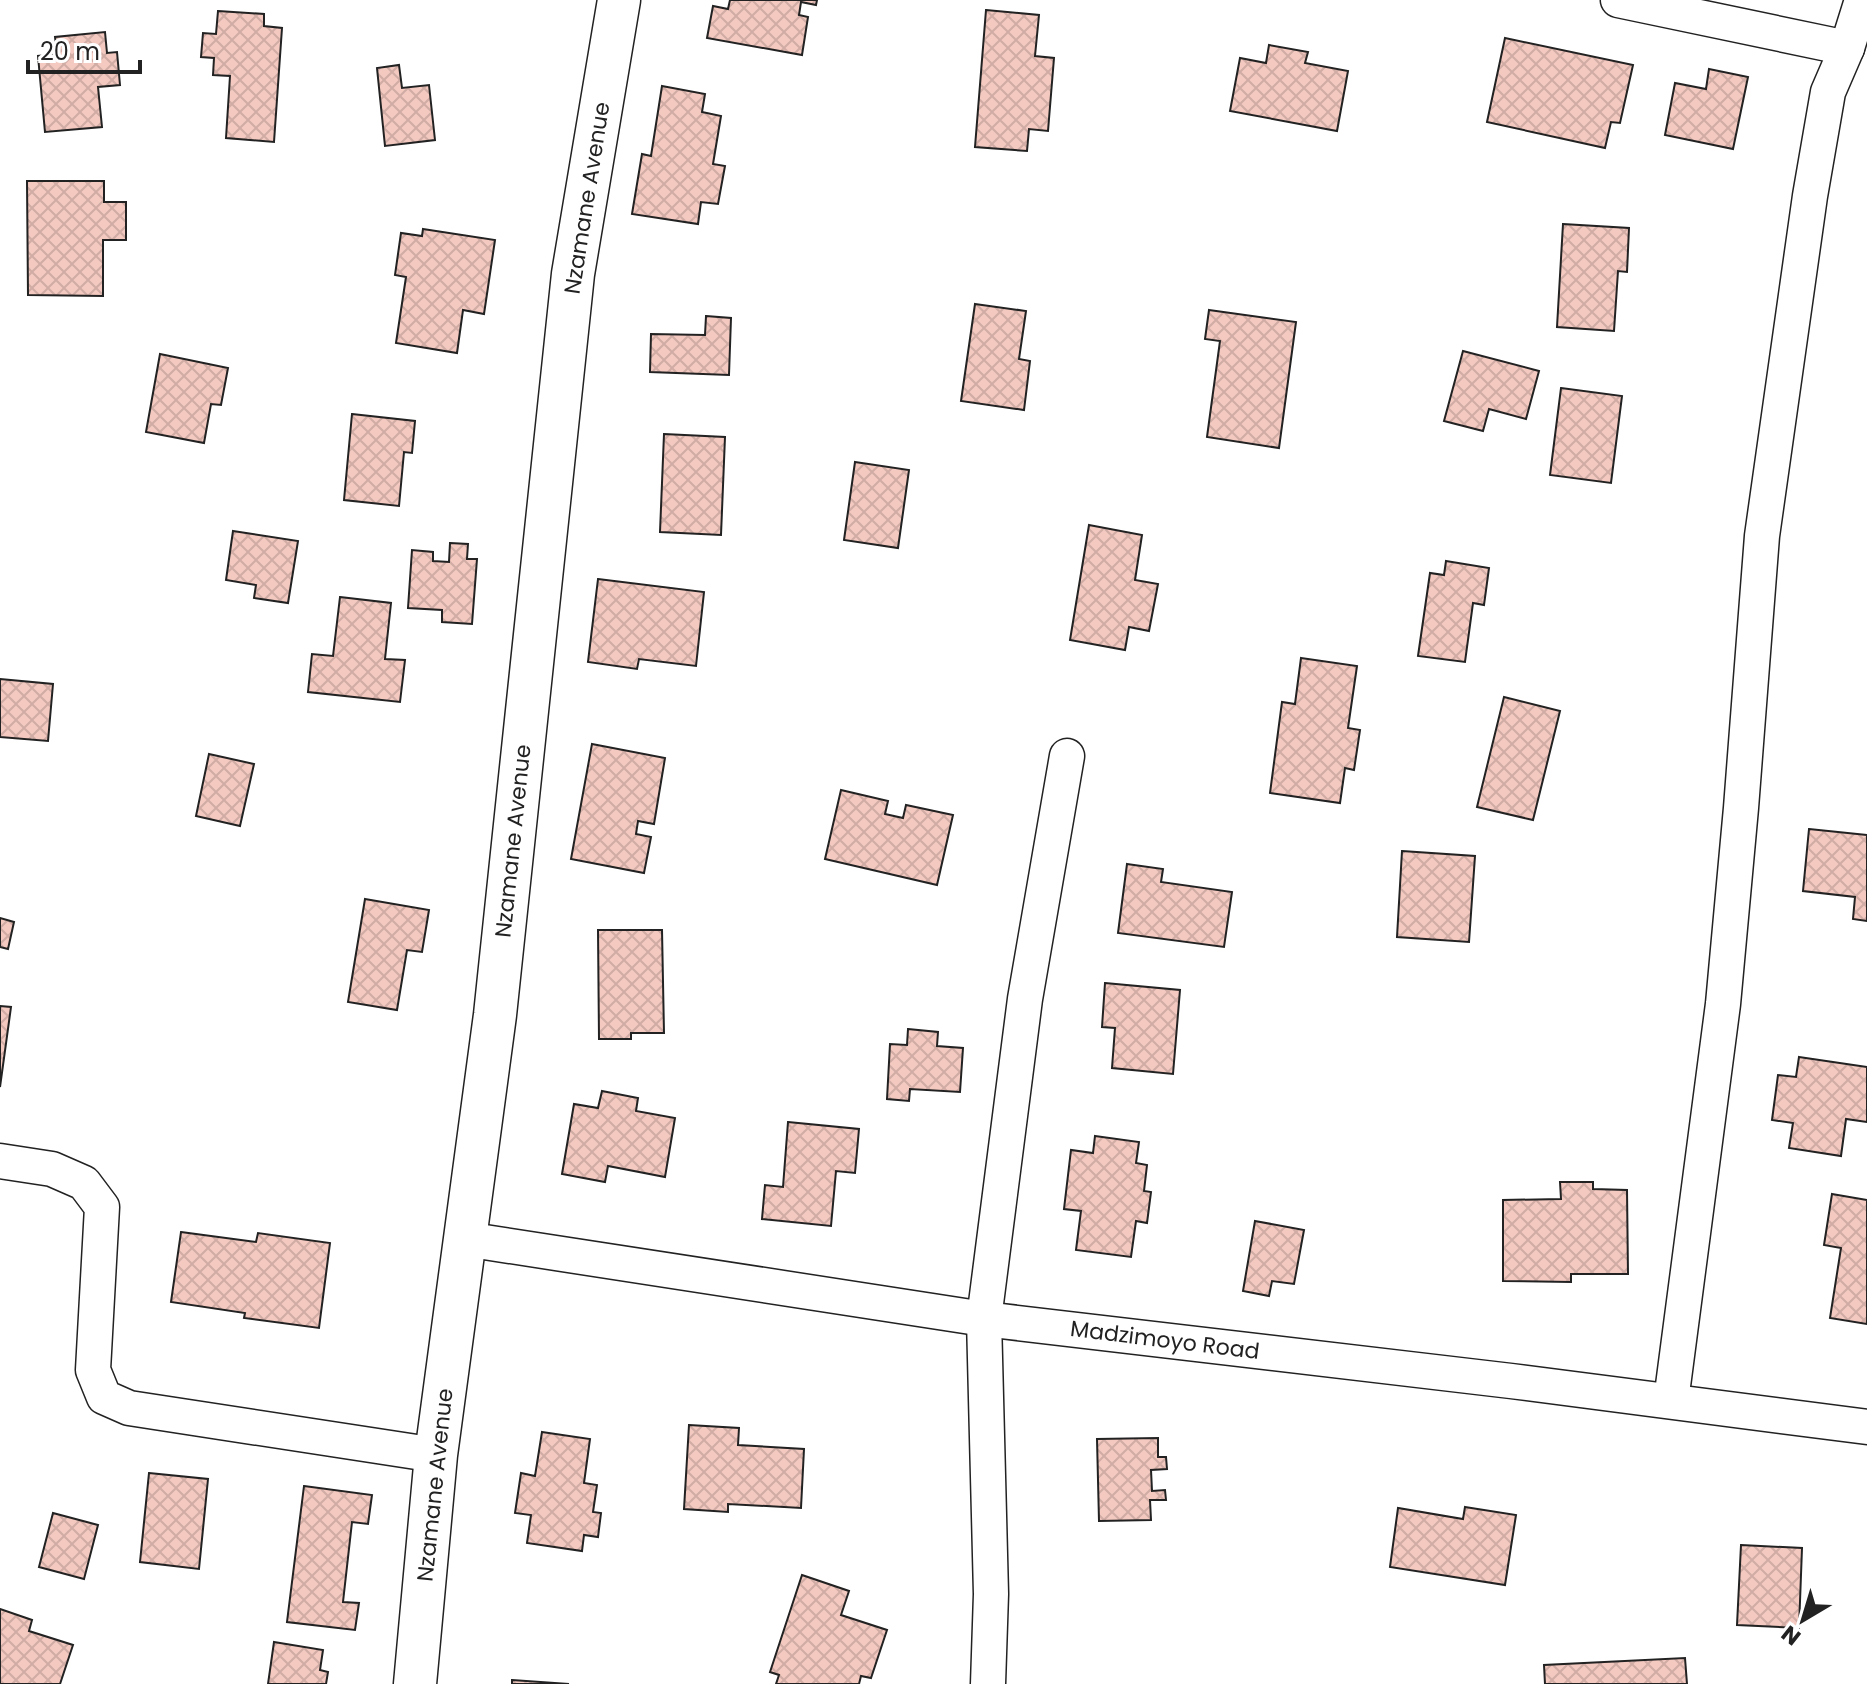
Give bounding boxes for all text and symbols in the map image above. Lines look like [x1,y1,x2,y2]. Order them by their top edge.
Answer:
scale bar [28,24,140,74]
text: 20 m [40,35,100,68]
street label: Nzamane Avenue [557,100,617,296]
street label: Nzamane Avenue [487,743,539,939]
street label: Madzimoyo Road [1069,1313,1261,1367]
street label: Nzamane Avenue [409,1387,461,1583]
north arrow [1763,1580,1843,1660]
text: N [1775,1618,1807,1653]

